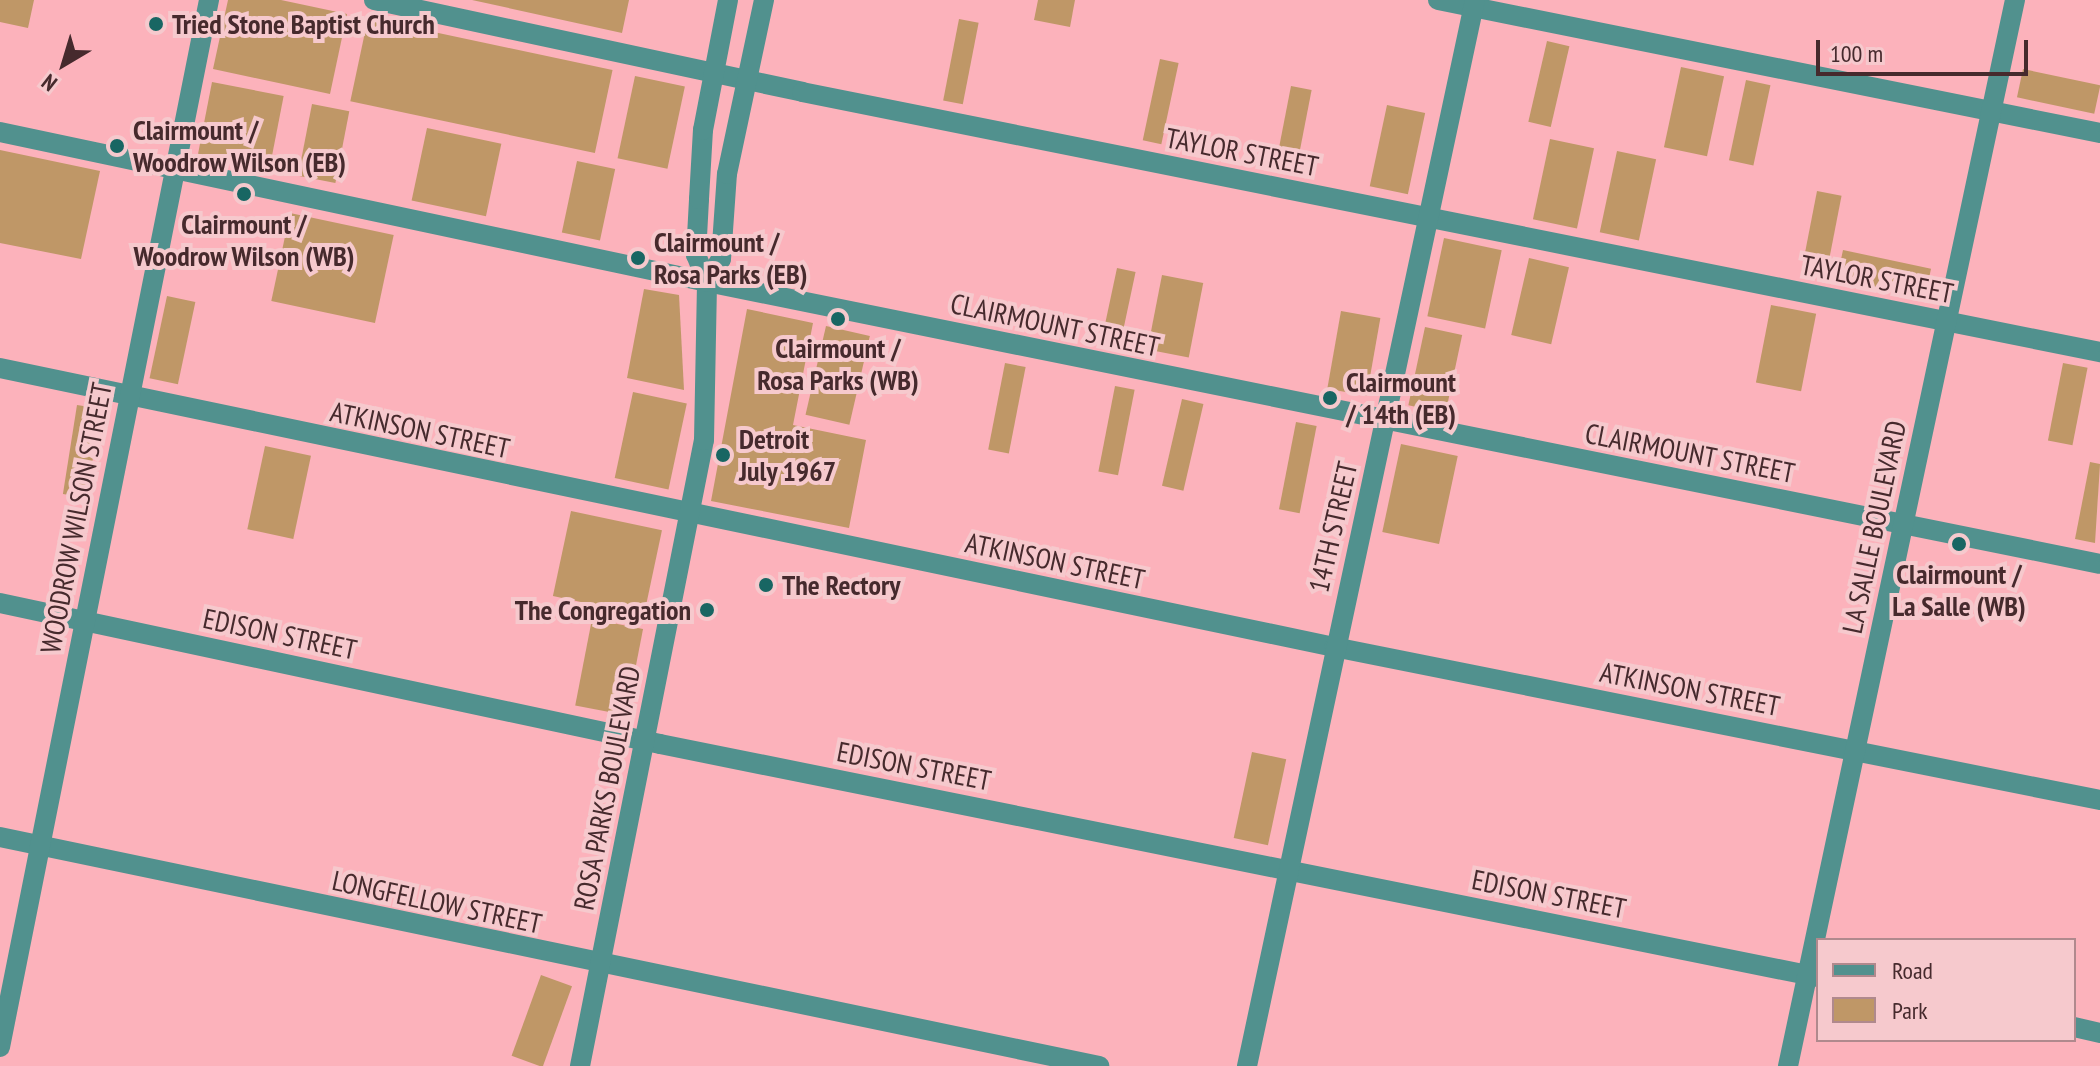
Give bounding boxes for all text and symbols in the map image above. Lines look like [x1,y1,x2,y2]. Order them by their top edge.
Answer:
place label: Tried Stone Baptist Church [172,7,435,41]
marker: Tried Stone Baptist Church [147,15,165,33]
north arrow [24,24,104,104]
scale bar [1820,24,2032,74]
text: 100 m [1830,38,1883,69]
text: N [36,68,63,98]
place label: Clairmount / Woodrow Wilson (EB) [133,113,347,179]
street label: TAYLOR STREET [1163,121,1321,183]
marker: Clairmount / Woodrow Wilson (EB) [108,137,126,155]
marker: Clairmount / Woodrow Wilson (WB) [235,185,253,203]
place label: Clairmount / Woodrow Wilson (WB) [133,207,355,273]
place label: Clairmount / Rosa Parks (EB) [654,225,807,291]
street label: TAYLOR STREET [1798,248,1956,310]
marker: Clairmount / Rosa Parks (EB) [629,249,647,267]
street label: CLAIRMOUNT STREET [947,286,1163,364]
marker: Clairmount / Rosa Parks (WB) [829,310,847,328]
place label: Clairmount / Rosa Parks (WB) [757,331,919,397]
place label: Clairmount / 14th (EB) [1346,365,1456,431]
street label: WOODROW WILSON STREET [33,379,119,657]
marker: Clairmount / 14th (EB) [1321,389,1339,407]
street label: ATKINSON STREET [327,395,513,465]
street label: CLAIRMOUNT STREET [1582,416,1798,490]
street label: LA SALLE BOULEVARD [1835,417,1913,637]
place label: Detroit July 1967 [739,422,837,488]
marker: Detroit July 1967 [714,446,732,464]
street label: 14TH STREET [1302,458,1364,596]
street label: ATKINSON STREET [962,526,1148,596]
marker: Clairmount / La Salle (WB) [1950,535,1968,553]
place label: Clairmount / La Salle (WB) [1892,557,2026,623]
place label: The Rectory [782,568,900,602]
marker: The Rectory [757,576,775,594]
place label: The Congregation [514,593,691,627]
street label: EDISON STREET [200,601,360,667]
marker: The Congregation [698,601,716,619]
street label: ATKINSON STREET [1597,655,1783,723]
street label: ROSA PARKS BOULEVARD [567,663,647,913]
street label: EDISON STREET [834,735,994,797]
street label: LONGFELLOW STREET [329,863,545,941]
street label: EDISON STREET [1469,863,1629,925]
legend [1816,938,2076,1042]
text: Road [1892,955,1933,986]
text: Park [1892,995,1928,1026]

